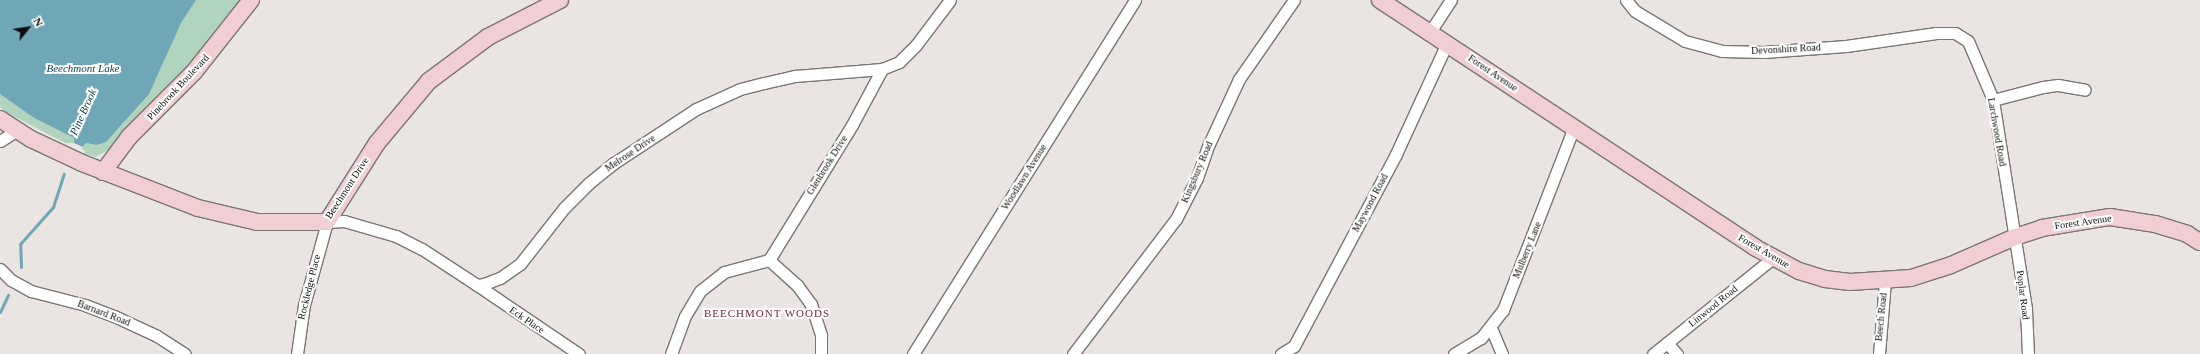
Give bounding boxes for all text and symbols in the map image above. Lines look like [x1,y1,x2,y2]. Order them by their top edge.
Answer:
north arrow [8,8,48,48]
text: N [31,16,46,28]
street label: Devonshire Road [1751,41,1821,57]
street label: Pinebrook Boulevard [145,52,211,122]
street label: Forest Avenue [1466,52,1520,94]
water label: Beechmont Lake [47,61,119,75]
water label: Pine Brook [67,87,99,137]
street label: Larchwood Road [1985,97,2009,167]
street label: Melrose Drive [603,132,657,174]
street label: Glenbrook Drive [804,133,850,197]
street label: Kingsbury Road [1179,139,1215,205]
street label: Woodlawn Avenue [999,142,1049,212]
street label: Beechmont Drive [323,155,371,221]
street label: Maywood Road [1350,172,1390,234]
street label: Forest Avenue [2054,212,2112,232]
street label: Mulberry Lane [1510,220,1544,280]
street label: Forest Avenue [1736,231,1792,271]
street label: Rockledge Place [295,253,323,321]
street label: Poplar Road [2014,270,2032,320]
street label: Linwood Road [1686,283,1740,329]
street label: Beech Road [1872,292,1890,342]
street label: Barnard Road [76,297,132,329]
street label: Eck Place [507,304,547,336]
district label: BEECHMONT WOODS [704,306,830,320]

